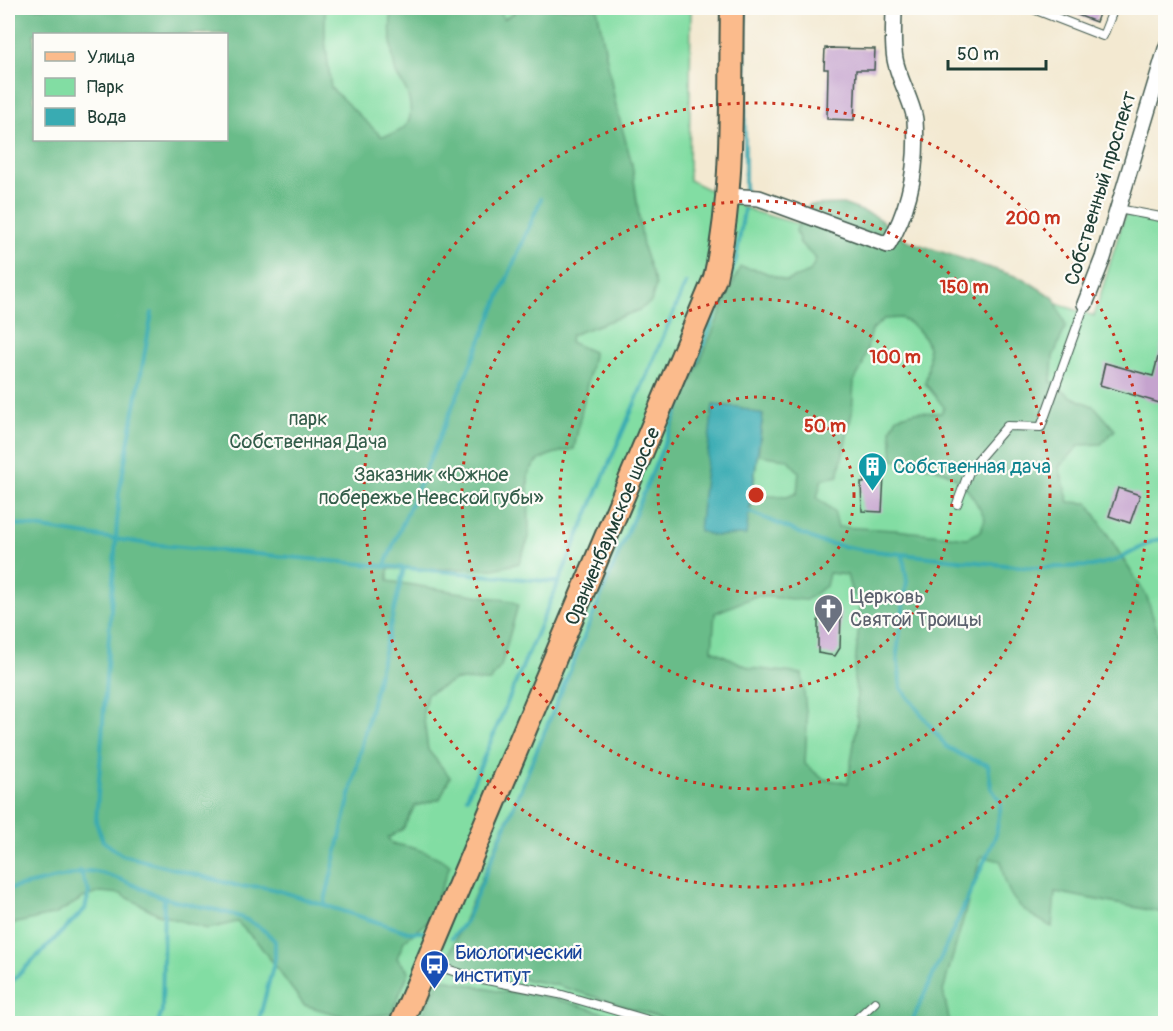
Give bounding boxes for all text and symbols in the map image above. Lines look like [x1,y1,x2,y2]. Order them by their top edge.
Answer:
legend [33,33,228,141]
scale bar [948,33,1046,71]
text: 50 m [957,43,999,66]
text: Улица [87,46,135,69]
text: Парк [87,76,124,99]
street label: Собственный проспект [1059,88,1142,288]
text: Вода [87,106,126,129]
text: 200 m [1006,207,1060,230]
text: 150 m [940,276,989,299]
text: 100 m [869,346,921,369]
park label: парк Собственная Дача [229,406,387,454]
text: 50 m [804,415,846,438]
street label: Ораниенбаумское шоссе [559,423,666,629]
building icon: Собственная дача [856,450,888,492]
place label: Собственная дача [893,454,1051,479]
park label: Заказник «Южное побережье Невской губы» [318,462,544,510]
centre of rings [746,485,766,505]
place label: Церковь Святой Троицы [850,584,982,632]
church icon: Церковь Святой Троицы [813,592,845,634]
place label: Биологический институт [455,940,583,988]
bus stop icon: Биологический институт [418,948,450,990]

